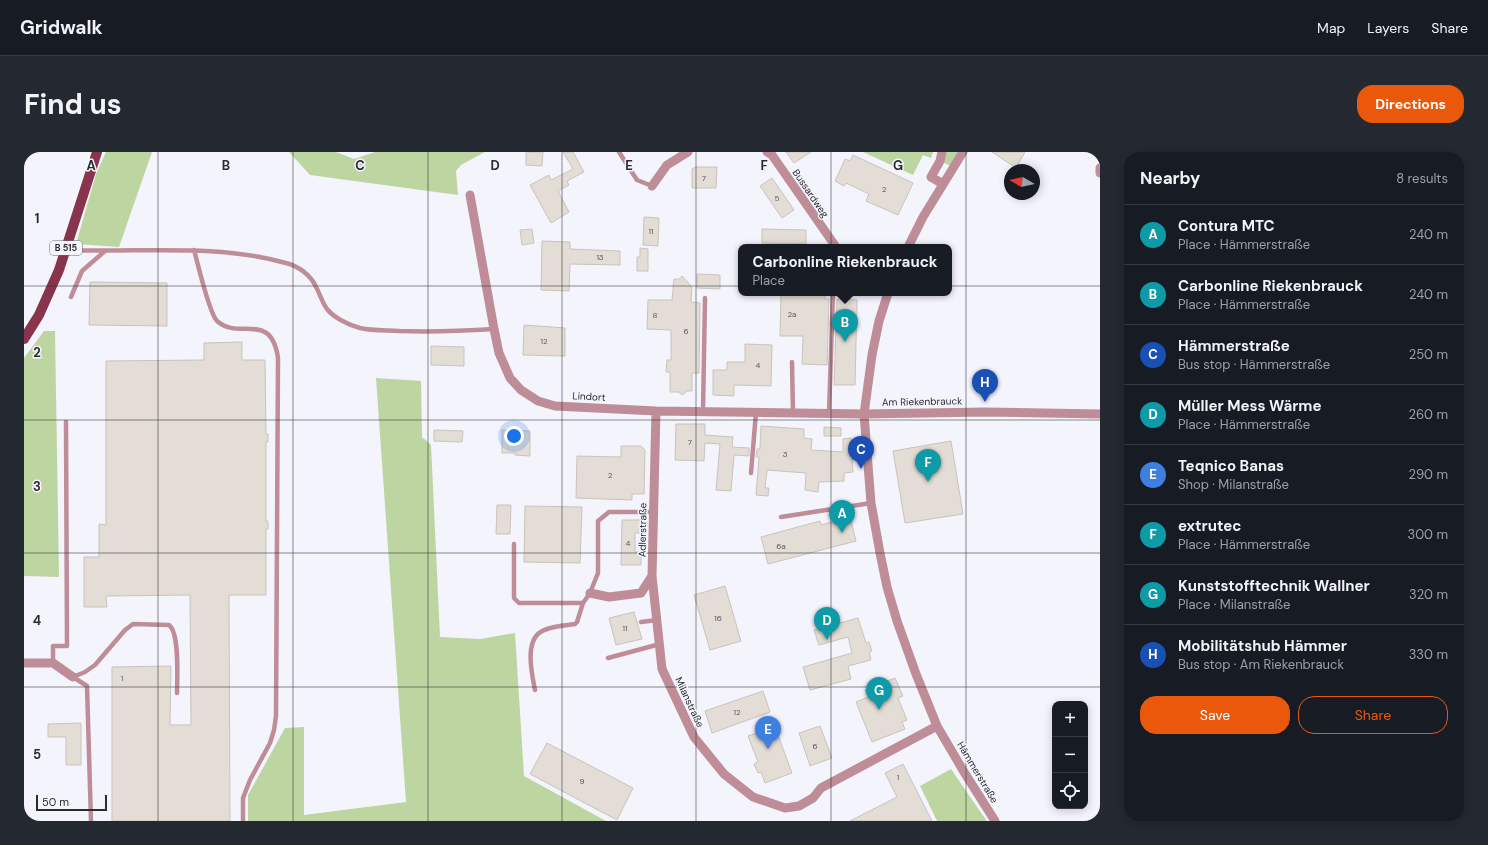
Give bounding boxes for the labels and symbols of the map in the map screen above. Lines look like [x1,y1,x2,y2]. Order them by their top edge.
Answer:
text: A [86,157,96,174]
text: B [222,157,230,174]
text: C [355,157,365,174]
text: D [490,157,500,174]
text: E [625,157,633,174]
text: F [760,157,768,174]
text: G [893,157,903,174]
north arrow [1004,164,1040,200]
street label: Bussardweg [790,167,832,220]
house number: 7 [702,173,706,183]
house number: 2 [882,184,887,194]
house number: 5 [775,193,780,203]
text: 1 [35,210,39,227]
house number: 11 [649,226,654,236]
road number: B 515 [50,241,82,255]
house number: 13 [596,252,604,262]
house number: 2a [788,309,796,319]
pin: B [832,309,858,342]
house number: 8 [653,310,658,320]
house number: 6 [683,326,689,336]
house number: 12 [540,336,548,346]
text: 2 [33,344,41,361]
house number: 4 [756,360,761,370]
pin: H [972,369,998,402]
street label: Lindort [572,389,606,404]
street label: Am Riekenbrauck [882,394,962,409]
your location [504,426,524,446]
pin: C [848,436,874,469]
house number: 7 [688,437,692,447]
house number: 3 [783,449,788,459]
pin: F [915,449,941,482]
house number: 2 [608,470,613,480]
text: 3 [33,478,41,495]
pin: A [829,500,855,533]
street label: Adlerstraße [636,502,649,557]
house number: 4 [626,538,631,548]
house number: 6a [776,541,786,551]
pin: D [814,607,840,640]
text: 4 [33,612,41,629]
house number: 16 [714,613,722,623]
house number: 11 [623,623,628,633]
house number: 1 [121,673,123,683]
street label: Milanstraße [672,675,707,730]
pin: G [866,677,892,710]
house number: 12 [733,707,741,717]
pin: E [755,716,781,749]
street label: Hämmerstraße [954,739,1001,806]
house number: 6 [812,741,818,751]
text: 5 [33,746,41,763]
house number: 1 [897,772,899,782]
house number: 9 [579,776,585,786]
scale bar [36,793,107,812]

